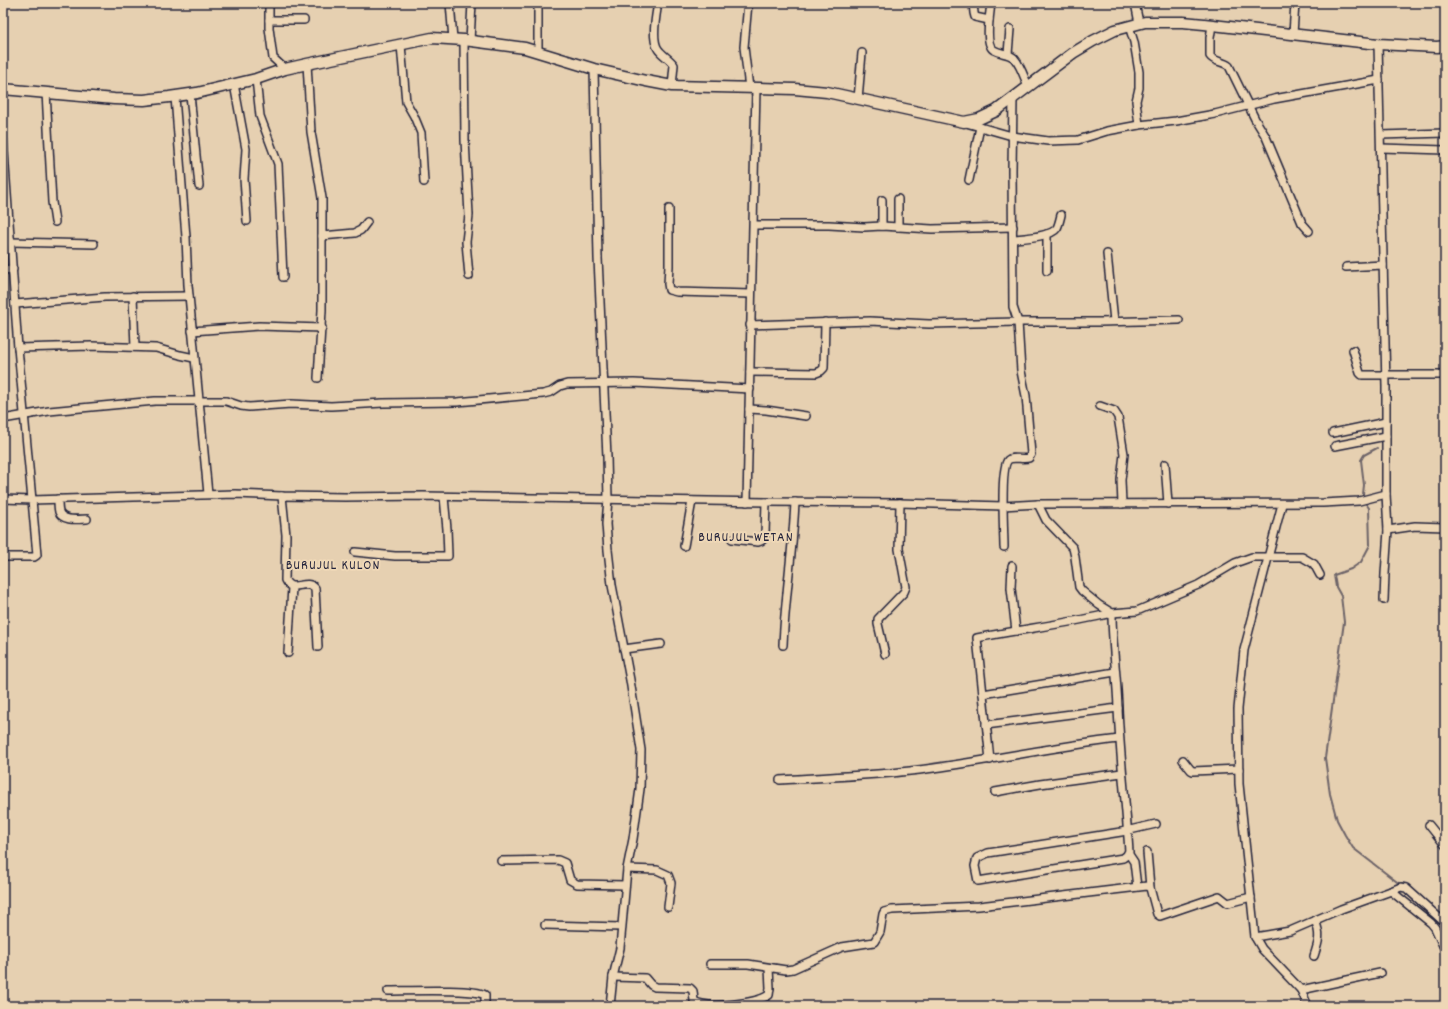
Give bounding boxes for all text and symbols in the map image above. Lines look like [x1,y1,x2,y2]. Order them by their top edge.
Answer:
district label: BURUJUL WETAN [698,528,794,548]
district label: BURUJUL KULON [286,556,380,576]

